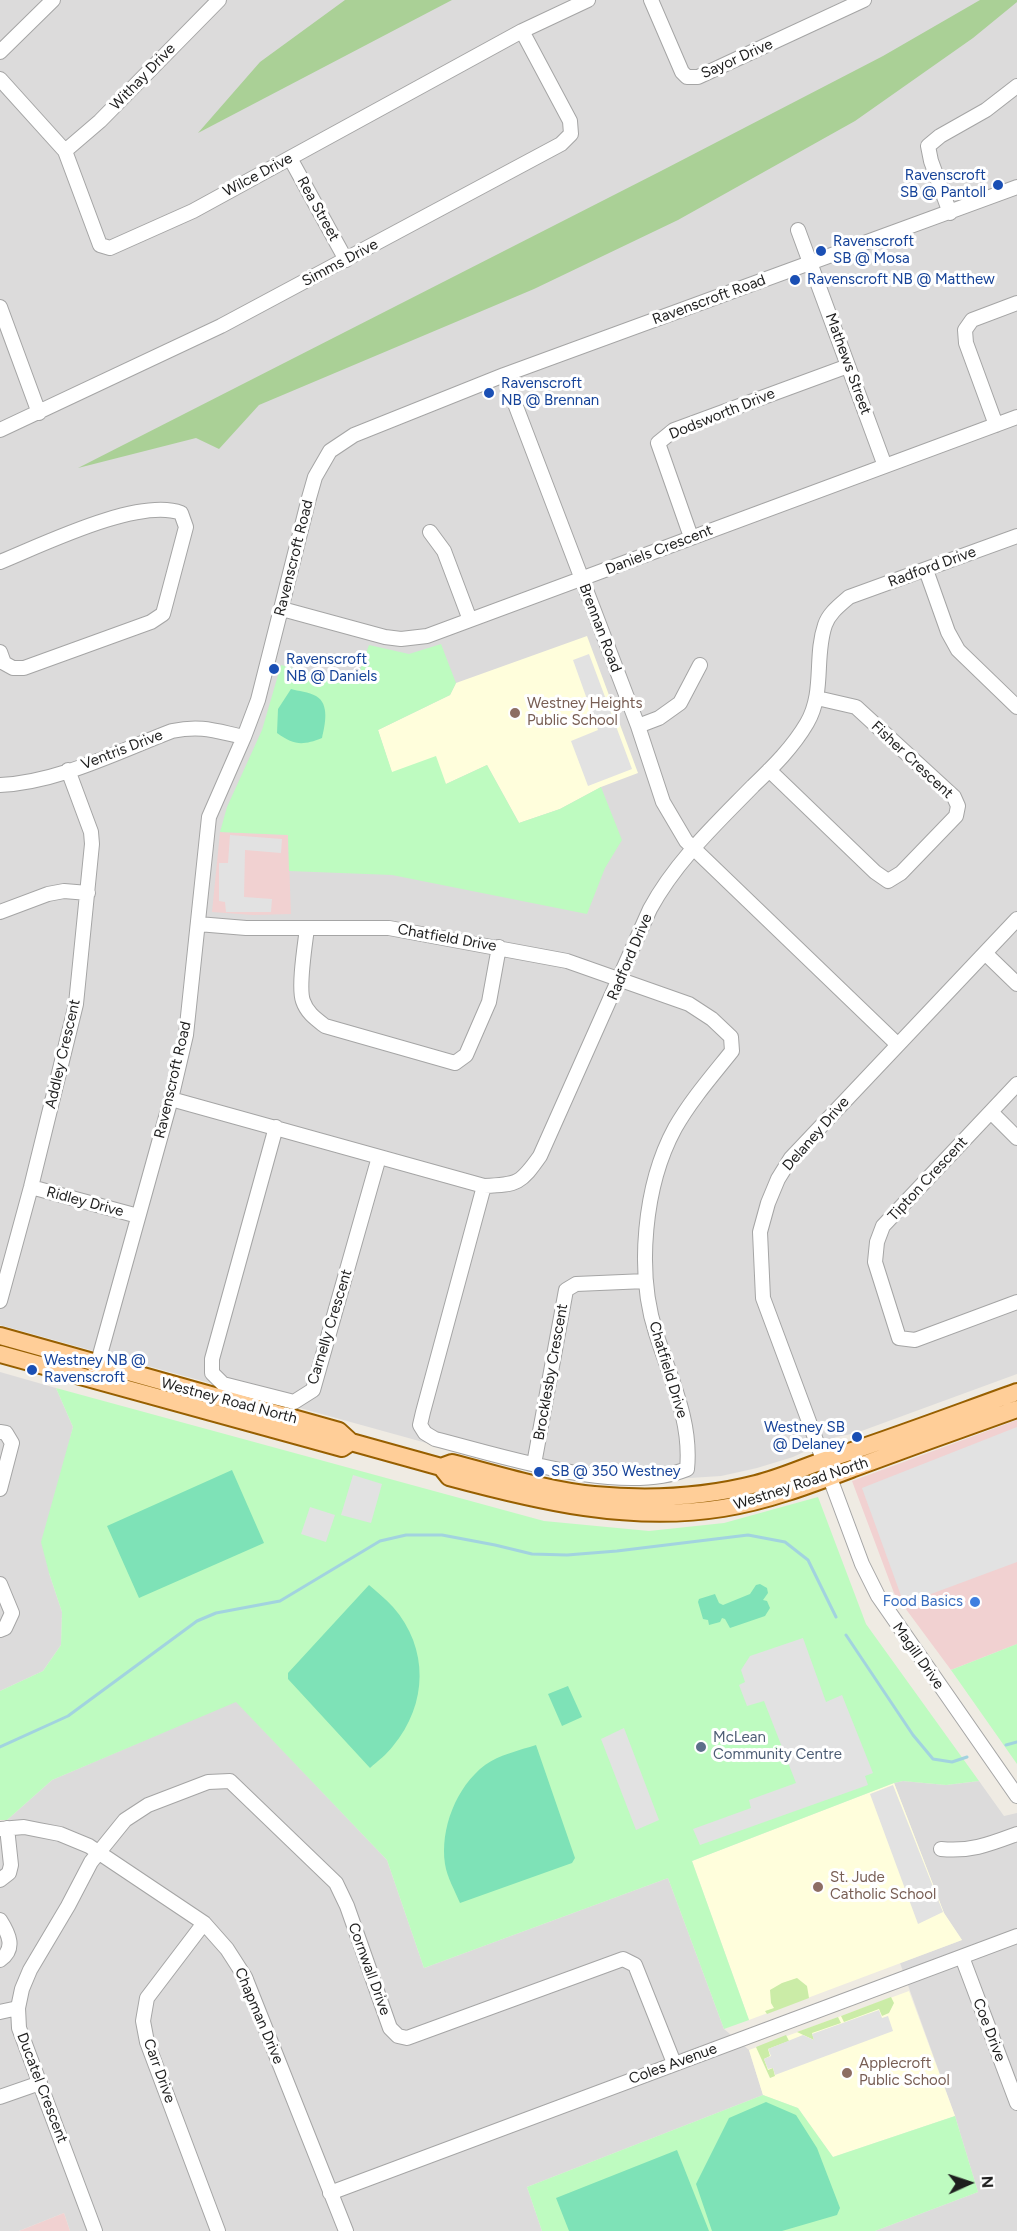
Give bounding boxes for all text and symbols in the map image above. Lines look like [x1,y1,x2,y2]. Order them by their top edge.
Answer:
street label: Sayor Drive [698,35,776,83]
street label: Withay Drive [107,40,179,114]
street label: Wilce Drive [220,149,296,201]
place label: Ravenscroft SB @ Pantoll [900,167,986,202]
street label: Rea Street [293,174,343,244]
marker: Ravenscroft SB @ Pantoll [991,178,1005,192]
place label: Ravenscroft SB @ Mosa [833,233,914,268]
street label: Simms Drive [299,235,381,291]
marker: Ravenscroft SB @ Mosa [814,244,828,258]
street label: Ravenscroft Road [650,271,768,329]
place label: Ravenscroft NB @ Matthew [807,271,995,289]
marker: Ravenscroft NB @ Matthew [788,273,802,287]
street label: Mathews Street [821,311,875,417]
place label: Ravenscroft NB @ Brennan [501,375,599,410]
street label: Dodsworth Drive [666,385,778,443]
marker: Ravenscroft NB @ Brennan [482,386,496,400]
street label: Ravenscroft Road [271,498,317,618]
street label: Daniels Crescent [603,521,715,579]
street label: Radford Drive [886,543,978,591]
street label: Brennan Road [575,581,625,675]
place label: Ravenscroft NB @ Daniels [286,651,377,686]
marker: Ravenscroft NB @ Daniels [267,662,281,676]
place label: Westney Heights Public School [527,695,642,730]
marker: Westney Heights Public School [508,706,522,720]
street label: Fisher Crescent [867,717,957,803]
street label: Ventris Drive [79,726,165,774]
street label: Radford Drive [604,911,656,1003]
street label: Chatfield Drive [396,920,498,956]
street label: Addley Crescent [42,997,84,1111]
street label: Ravenscroft Road [151,1020,195,1140]
street label: Delaney Drive [779,1093,853,1175]
street label: Tipton Crescent [884,1133,972,1225]
street label: Ridley Drive [44,1183,126,1221]
street label: Carnelly Crescent [304,1267,356,1387]
street label: Brocklesby Crescent [530,1302,572,1442]
street label: Chatfield Drive [645,1319,691,1421]
place label: Westney NB @ Ravenscroft [44,1352,146,1387]
marker: Westney NB @ Ravenscroft [25,1363,39,1377]
street label: Westney Road North [159,1374,299,1428]
place label: Westney SB @ Delaney [764,1419,845,1454]
marker: Westney SB @ Delaney [850,1430,864,1444]
street label: Westney Road North [732,1454,870,1514]
place label: SB @ 350 Westney [551,1463,681,1481]
marker: SB @ 350 Westney [532,1465,546,1479]
place label: Food Basics [883,1593,963,1611]
marker: Food Basics [968,1595,982,1609]
street label: Magill Drive [888,1619,948,1693]
place label: McLean Community Centre [713,1729,842,1764]
marker: McLean Community Centre [694,1740,708,1754]
place label: St. Jude Catholic School [830,1869,936,1904]
marker: St. Jude Catholic School [811,1880,825,1894]
street label: Cornwall Drive [344,1920,394,2018]
street label: Chapman Drive [231,1965,287,2067]
street label: Coe Drive [969,1996,1009,2064]
street label: Ducatel Crescent [13,2030,71,2146]
street label: Carr Drive [139,2036,179,2106]
street label: Coles Avenue [626,2040,720,2088]
place label: Applecroft Public School [859,2055,950,2090]
marker: Applecroft Public School [840,2066,854,2080]
north arrow [939,2153,999,2213]
text: N [978,2175,997,2189]

